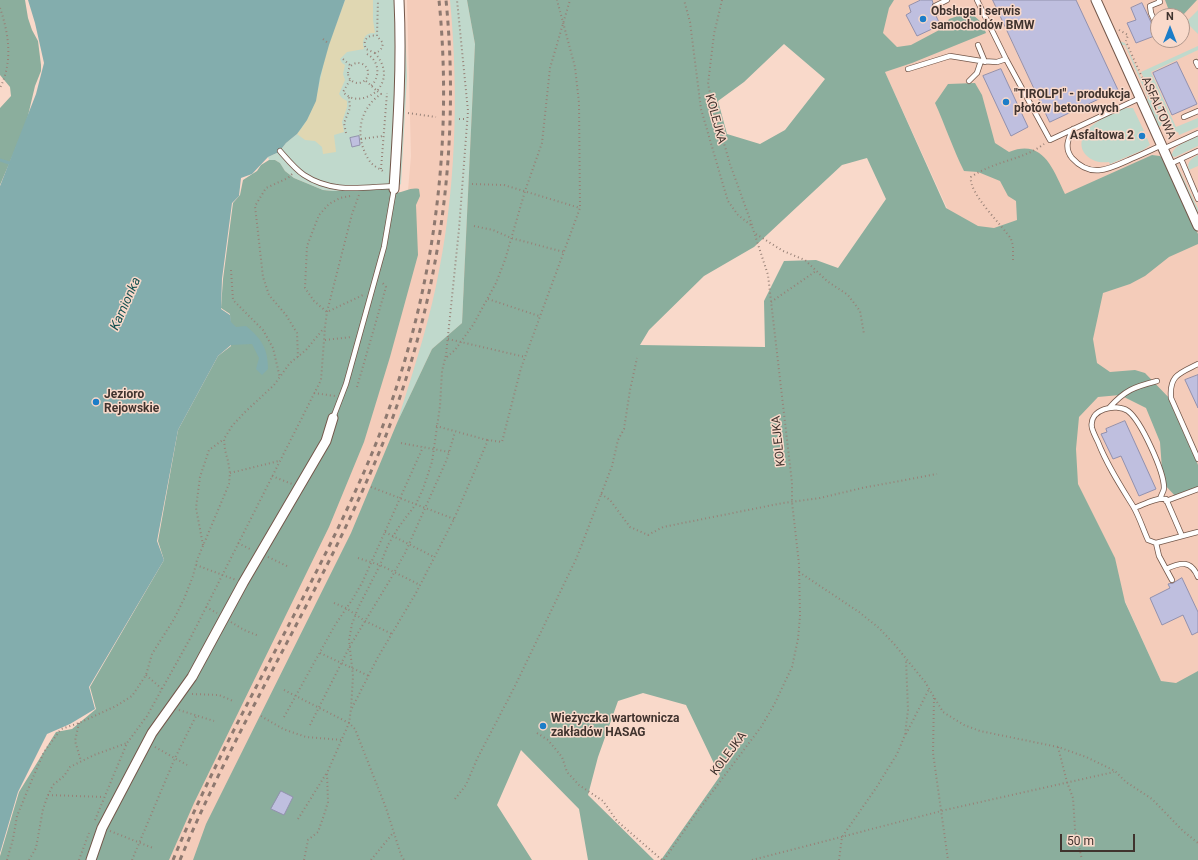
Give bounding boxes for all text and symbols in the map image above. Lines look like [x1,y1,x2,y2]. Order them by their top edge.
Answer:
place label: Obsługa i serwis samochodów BMW [931,5,1034,33]
north arrow [1150,8,1190,48]
text: N [1166,10,1174,23]
marker: Obsługa i serwis samochodów BMW [918,14,928,24]
street label: ASFALTOWA [1138,75,1178,141]
place label: "TIROLPI" - produkcja płotów betonowych [1014,88,1130,116]
street label: KOLEJKA [701,93,729,145]
marker: "TIROLPI" - produkcja płotów betonowych [1001,97,1011,107]
place label: Asfaltowa 2 [1070,129,1134,143]
marker: Asfaltowa 2 [1137,131,1147,141]
water label: Kamionka [107,275,145,333]
place label: Jezioro Rejowskie [104,388,159,416]
marker: Jezioro Rejowskie [91,397,101,407]
street label: KOLEJKA [769,415,789,467]
place label: Wieżyczka wartownicza zakładów HASAG [551,712,679,740]
marker: Wieżyczka wartownicza zakładów HASAG [538,721,548,731]
street label: KOLEJKA [708,729,750,779]
scale bar [1062,826,1137,852]
text: 50 m [1067,834,1094,848]

